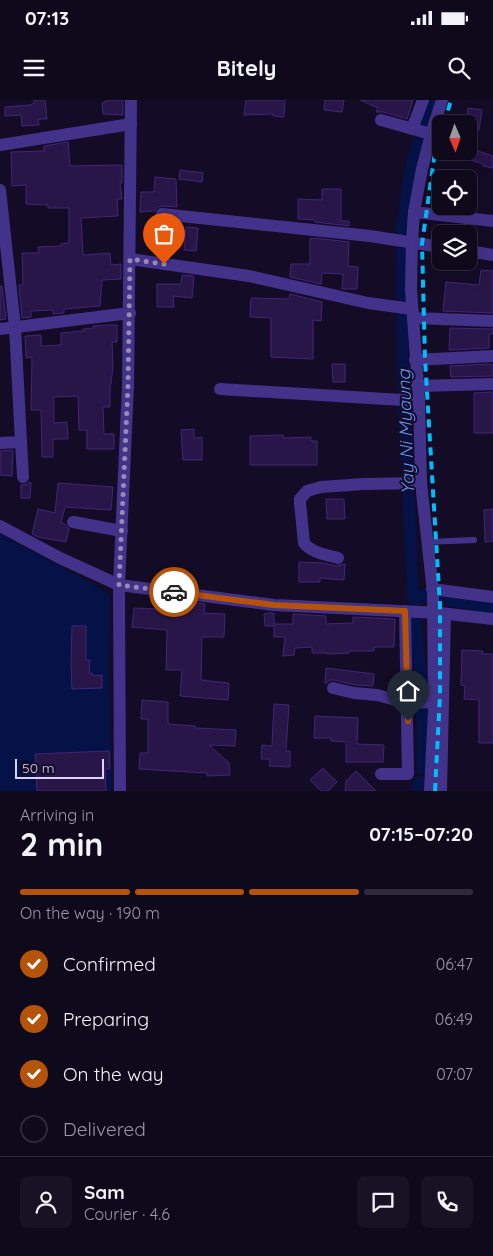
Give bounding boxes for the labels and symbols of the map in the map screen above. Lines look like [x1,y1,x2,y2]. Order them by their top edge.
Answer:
north arrow [432,115,478,160]
pin [143,213,185,264]
water label: Yay Ni Myaung [392,367,419,495]
courier [149,567,199,617]
pin [387,670,429,721]
scale bar [15,756,104,779]

